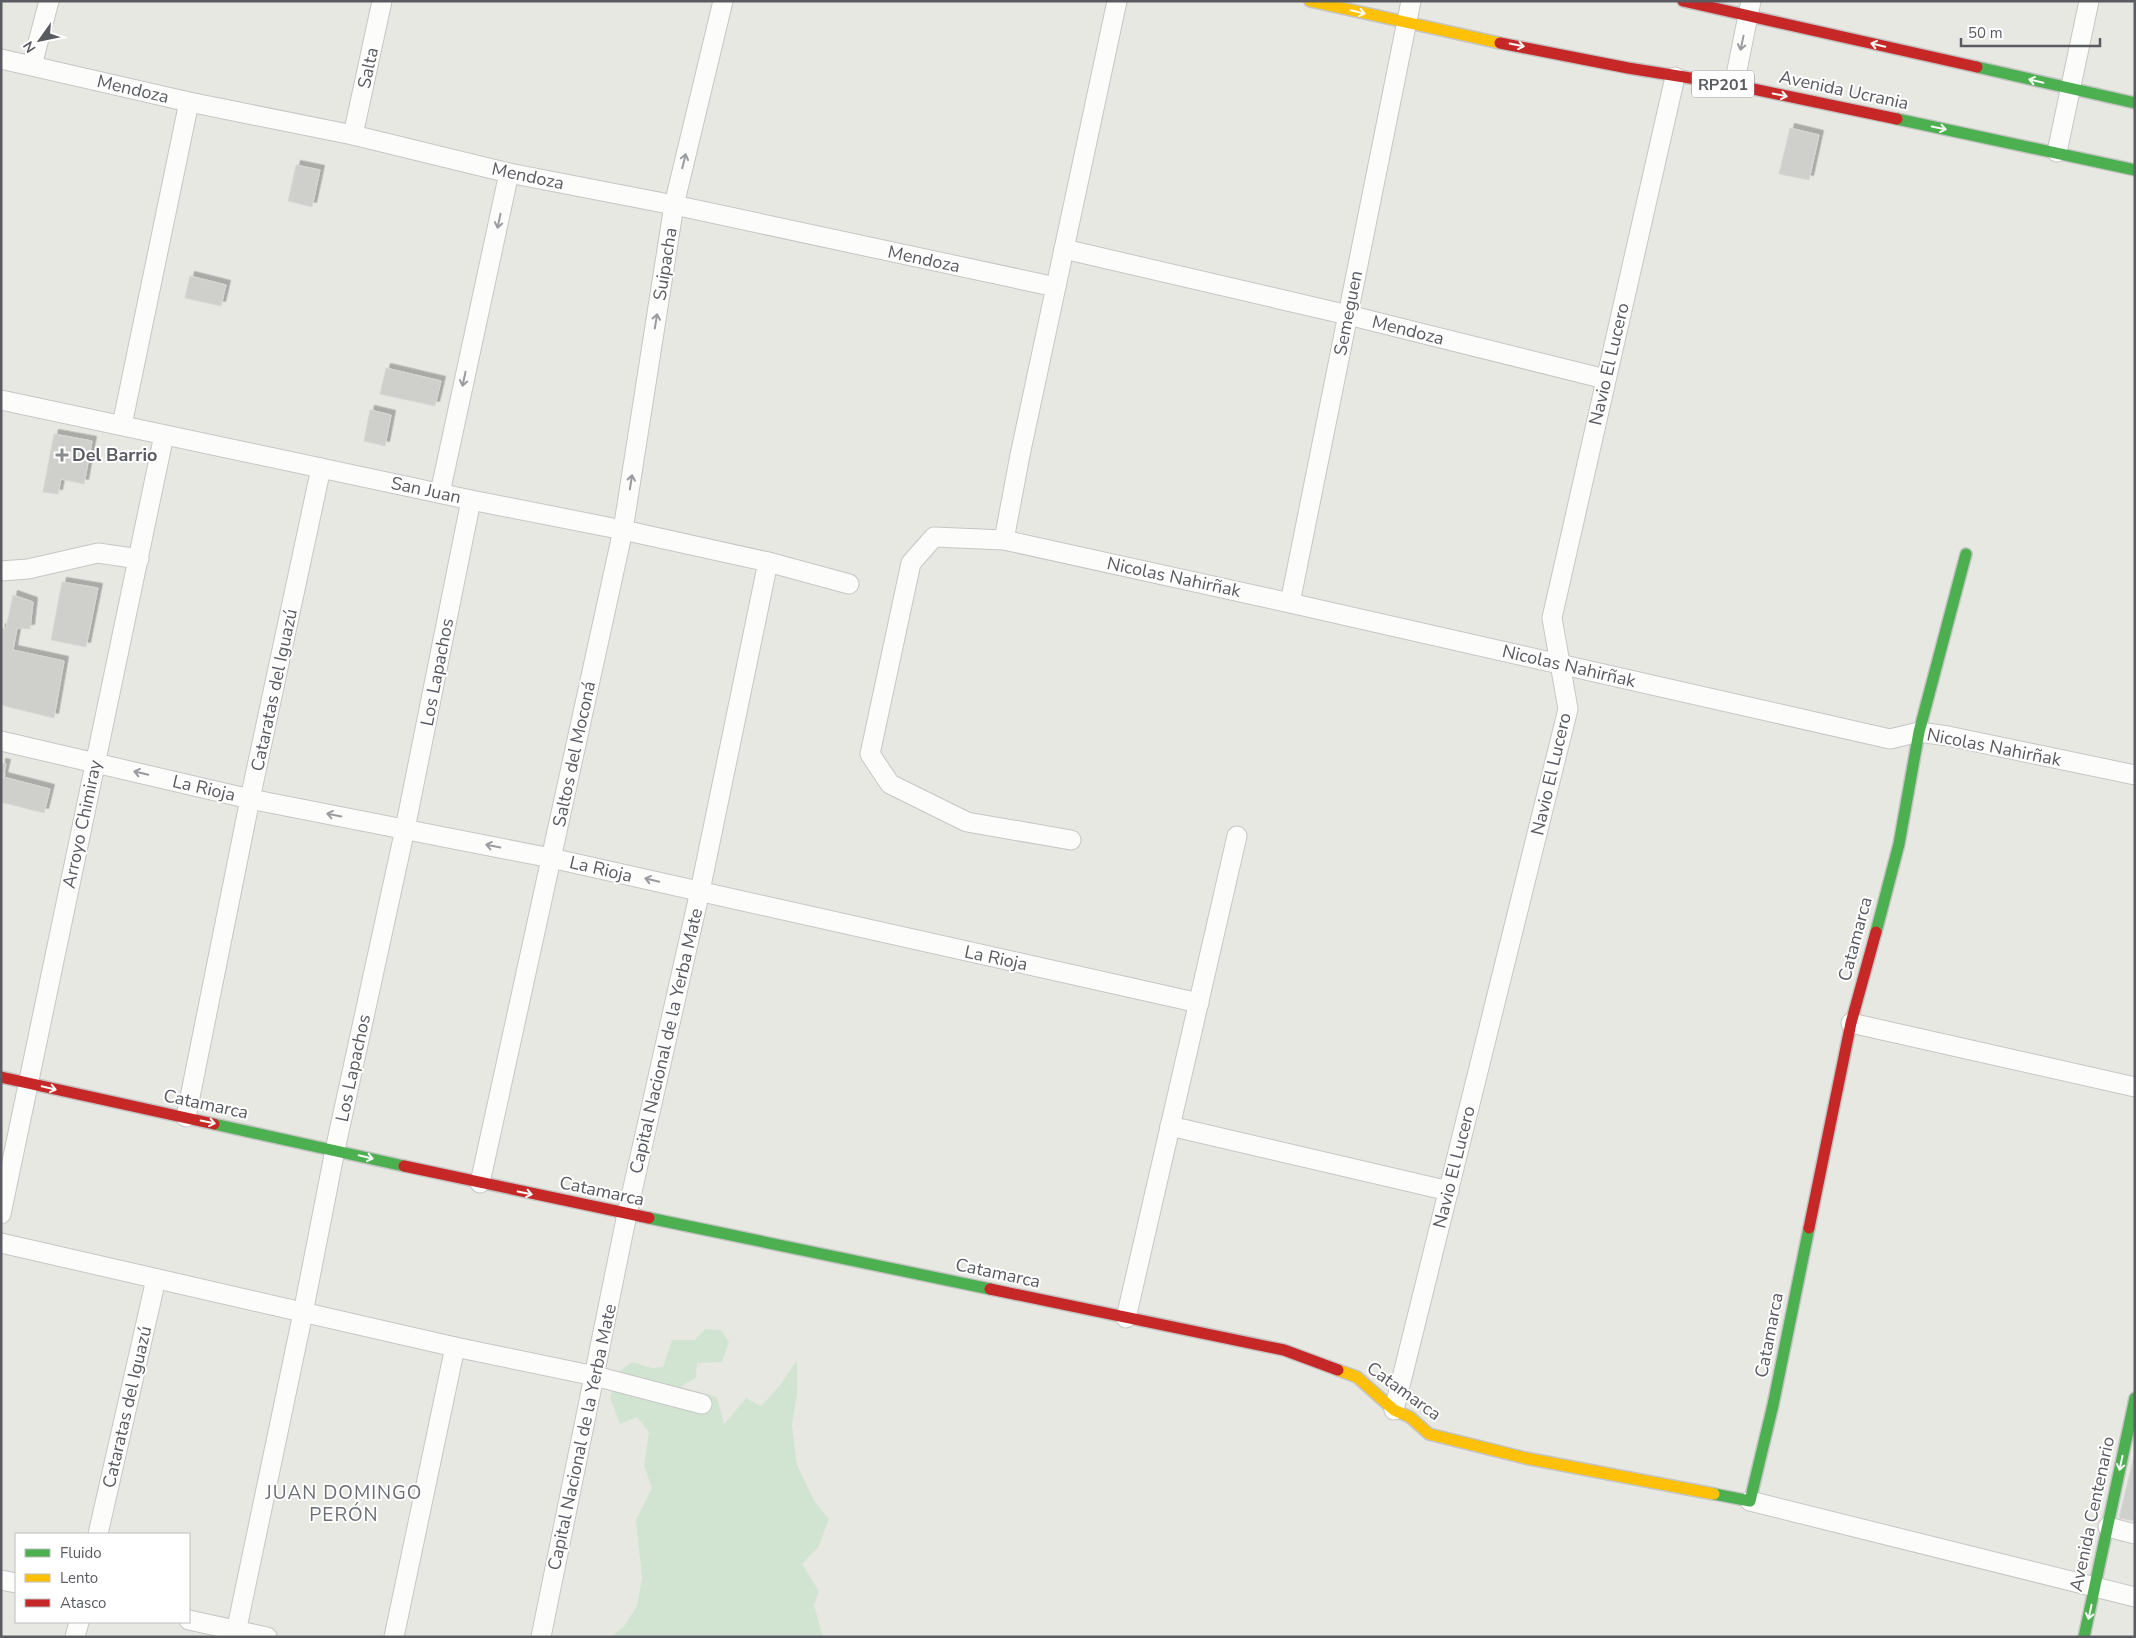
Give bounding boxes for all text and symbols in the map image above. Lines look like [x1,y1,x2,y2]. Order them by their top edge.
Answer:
one-way arrow [1349,8,1365,17]
north arrow [15,15,65,65]
scale bar [1961,15,2100,47]
text: 50 m [1968,23,2003,43]
one-way arrow [1737,35,1747,51]
text: N [19,37,40,56]
one-way arrow [1870,40,1886,49]
one-way arrow [1508,41,1524,50]
street label: Salta [352,45,384,91]
street label: Avenida Ucrania [1777,65,1911,115]
street label: Mendoza [95,69,171,109]
road number: RP201 [1692,70,1754,98]
one-way arrow [2028,76,2044,85]
one-way arrow [1771,91,1787,100]
one-way arrow [1930,124,1946,133]
one-way arrow [680,154,689,170]
street label: Mendoza [490,157,566,195]
one-way arrow [494,212,503,228]
street label: Suipacha [647,226,683,302]
street label: Mendoza [886,240,962,278]
street label: Semeguen [1328,268,1368,358]
street label: Navio El Lucero [1583,300,1635,428]
street label: Mendoza [1369,309,1447,351]
one-way arrow [651,314,661,330]
one-way arrow [459,371,468,387]
place label: Del Barrio [72,443,157,467]
marker: Del Barrio [56,449,68,461]
street label: San Juan [389,471,463,509]
one-way arrow [626,474,636,490]
street label: Nicolas Nahirñak [1105,551,1244,603]
street label: Cataratas del Iguazú [245,607,303,773]
street label: Los Lapachos [415,616,459,728]
street label: Nicolas Nahirñak [1500,639,1639,693]
street label: Saltos del Moconá [547,679,601,829]
street label: Navio El Lucero [1525,710,1577,838]
street label: Nicolas Nahirñak [1925,722,2064,772]
street label: Arroyo Chimiray [57,757,107,890]
one-way arrow [133,768,149,777]
street label: La Rioja [170,769,238,807]
one-way arrow [326,809,342,819]
one-way arrow [486,841,502,851]
street label: La Rioja [567,850,635,888]
one-way arrow [645,875,661,884]
street label: Catamarca [1832,894,1878,984]
street label: Capital Nacional de la Yerba Mate [624,906,708,1176]
street label: La Rioja [962,940,1030,976]
street label: Los Lapachos [330,1012,376,1124]
one-way arrow [40,1083,56,1093]
street label: Catamarca [161,1083,251,1125]
street label: Navio El Lucero [1427,1103,1481,1231]
one-way arrow [199,1118,215,1127]
one-way arrow [358,1153,374,1162]
street label: Catamarca [557,1170,647,1212]
one-way arrow [516,1189,532,1198]
street label: Catamarca [953,1252,1043,1294]
street label: Catamarca [1749,1290,1789,1380]
street label: Capital Nacional de la Yerba Mate [542,1302,622,1572]
street label: Cataratas del Iguazú [97,1324,157,1490]
street label: Catamarca [1362,1356,1446,1426]
street label: Avenida Centenario [2064,1434,2120,1594]
one-way arrow [2116,1455,2125,1471]
district label: JUAN DOMINGO PERÓN [265,1480,422,1528]
legend [15,1533,190,1623]
text: Fluido [60,1543,102,1563]
text: Lento [60,1568,98,1588]
text: Atasco [60,1593,106,1613]
one-way arrow [2084,1604,2094,1620]

